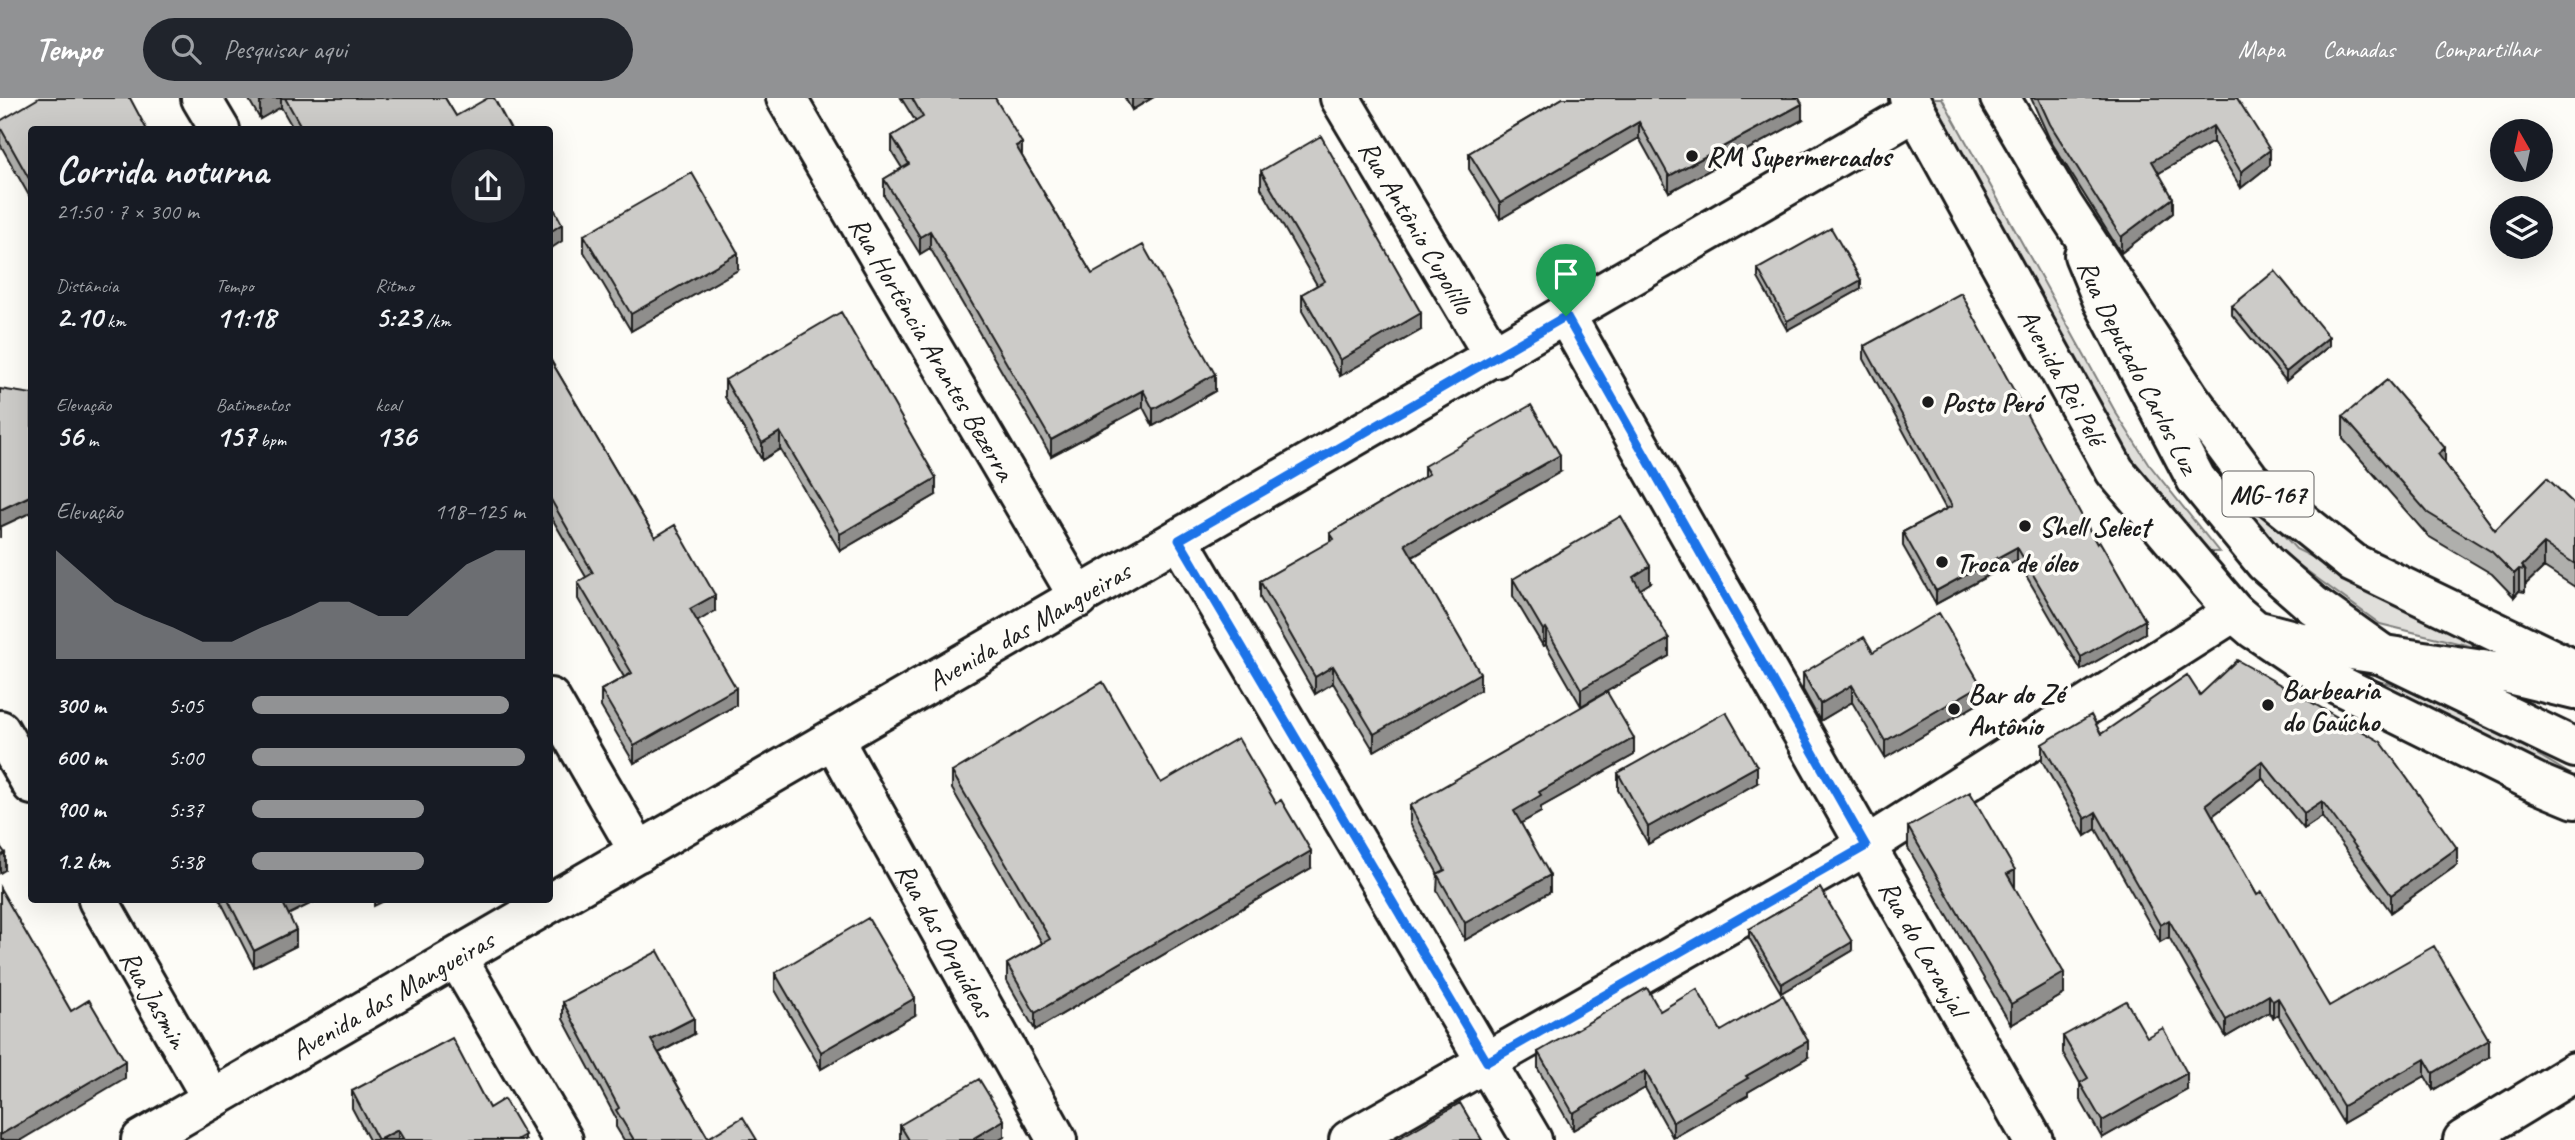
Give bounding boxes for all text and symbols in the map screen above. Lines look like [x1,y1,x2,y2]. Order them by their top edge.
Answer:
search box [143,18,633,81]
text: Tempo [35,28,101,70]
icon: search [167,30,205,68]
text: Pesquisar aqui [223,33,347,66]
text: Mapa [2238,34,2285,64]
text: Camadas [2323,34,2395,64]
text: Compartilhar [2433,34,2540,64]
north arrow [2490,119,2553,182]
map controls [2490,119,2553,259]
street label: Rua Antônio Cupolillo [1351,134,1483,322]
place label: RM Supermercados [1706,139,1894,174]
text: Corrida noturna [56,147,268,194]
marker: RM Supermercados [1684,148,1700,164]
button: share [451,149,525,223]
button: layers [2490,196,2553,259]
text: 21:50 · 7 × 300 m [56,197,199,226]
street label: Rua Hortência Arantes Bezerra [841,210,1024,488]
pin [1536,244,1596,316]
icon: arrive [1547,255,1585,293]
street label: Rua Deputado Carlos Luz [2070,255,2208,482]
text: Distância [56,274,118,298]
text: Tempo [216,274,253,298]
text: Ritmo [375,274,414,298]
text: 2.10 [56,298,102,336]
text: 11:18 [216,298,276,336]
text: 5:23 [375,298,421,336]
street label: Avenida Rei Pelé [2010,302,2116,455]
text: km [102,309,126,333]
text: /km [421,309,451,333]
place label: Posto Peró [1942,385,2046,420]
text: Elevação [56,393,111,417]
text: Batimentos [216,393,290,417]
text: kcal [375,393,400,417]
marker: Posto Peró [1920,394,1936,410]
text: 56 [56,417,83,455]
text: 157 [216,417,256,455]
text: 136 [375,417,416,455]
text: m [83,428,98,452]
text: bpm [256,428,286,452]
road number: MG-167 [2222,472,2314,516]
text: Elevação [56,497,123,526]
text: 118–125 m [434,497,525,526]
place label: Shell Select [2039,509,2154,544]
marker: Shell Select [2017,518,2033,534]
place label: Troca de óleo [1956,545,2080,580]
street label: Avenida das Mangueiras [921,552,1139,698]
marker: Troca de óleo [1934,554,1950,570]
place label: Barbearia do Gaúcho [2282,672,2382,739]
place label: Bar do Zé Antônio [1968,676,2069,743]
text: 300 m [56,691,106,720]
text: 5:05 [168,691,204,720]
marker: Barbearia do Gaúcho [2260,697,2276,713]
marker: Bar do Zé Antônio [1946,701,1962,717]
text: 600 m [56,743,106,772]
text: 5:00 [168,743,204,772]
text: 900 m [56,795,105,824]
text: 5:37 [168,795,204,824]
text: 1.2 km [56,847,110,876]
text: 5:38 [168,847,204,876]
street label: Rua das Orquídeas [888,857,1003,1026]
street label: Rua do Laranjal [1871,874,1978,1026]
street label: Avenida das Mangueiras [284,921,502,1068]
street label: Rua Jasmin [112,944,197,1056]

